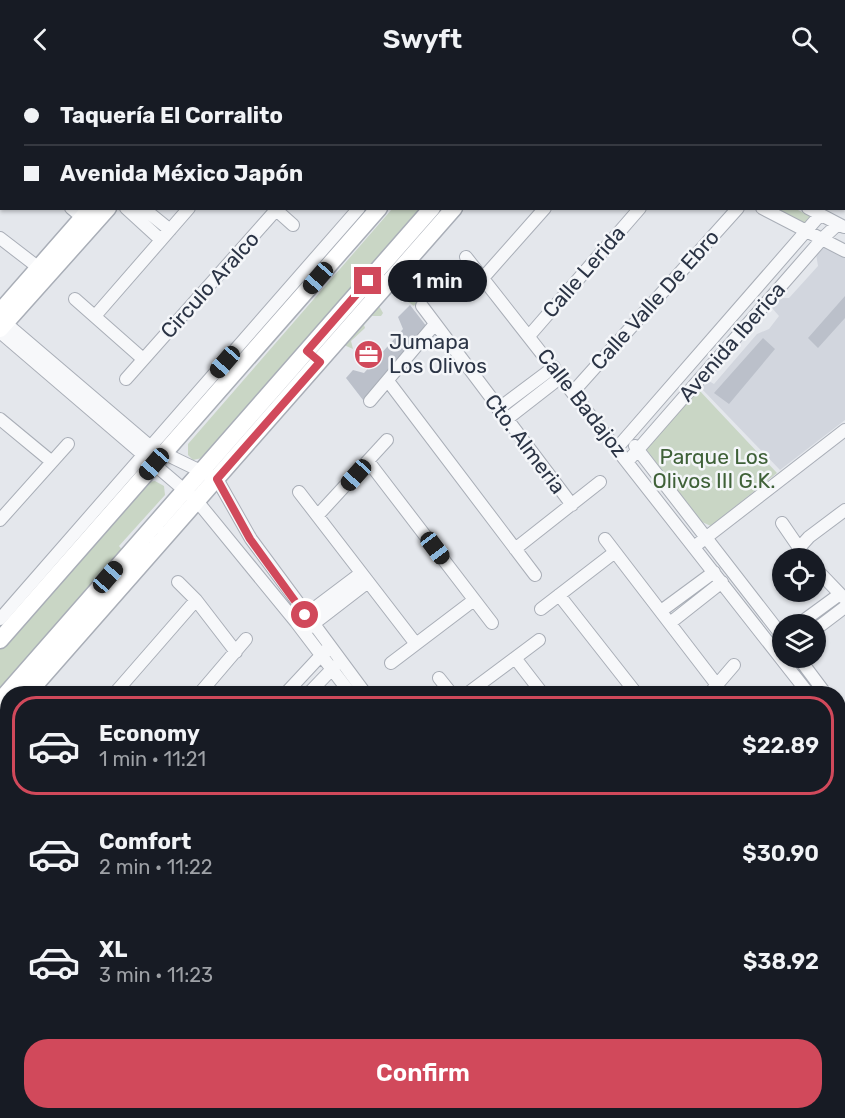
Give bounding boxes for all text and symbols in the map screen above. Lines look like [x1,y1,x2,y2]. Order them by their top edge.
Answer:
icon: back [24,23,57,56]
text: Swyft [383,23,462,55]
icon: search [788,23,821,56]
text: Taquería El Corralito [60,102,283,129]
text: Avenida México Japón [60,160,303,187]
street label: Calle Lerida [537,221,630,323]
street label: Calle Valle De Ebro [585,224,724,375]
street label: Circulo Aralco [155,226,264,343]
car [299,259,337,297]
callout: 1 min [389,260,488,302]
route end [354,267,381,294]
text: 1 min [412,269,463,293]
street label: Avenida Iberica [673,277,790,406]
place label: Jumapa Los Olivos [389,329,487,378]
office icon: Jumapa Los Olivos [352,338,384,370]
car [206,343,244,381]
street label: Calle Badajoz [532,344,632,462]
street label: Cto. Almeria [480,389,571,498]
park label: Parque Los Olivos III G.K. [653,444,775,493]
car [135,445,173,483]
car [337,456,375,494]
car [417,528,453,568]
map controls [772,548,826,668]
button: locate [772,548,826,602]
car [89,558,127,596]
route start [291,601,318,628]
button: layers [772,614,826,668]
icon: car [27,719,81,773]
text: Economy [99,720,200,747]
text: $22.89 [742,732,819,759]
text: 1 min · 11:21 [99,747,206,771]
icon: car [27,827,81,881]
text: Comfort [99,828,191,855]
text: $30.90 [742,840,819,867]
text: 2 min · 11:22 [99,855,213,879]
icon: car [27,935,81,989]
text: XL [99,936,127,963]
text: $38.92 [743,948,819,975]
text: 3 min · 11:23 [99,963,213,987]
button: Confirm [24,1039,822,1108]

